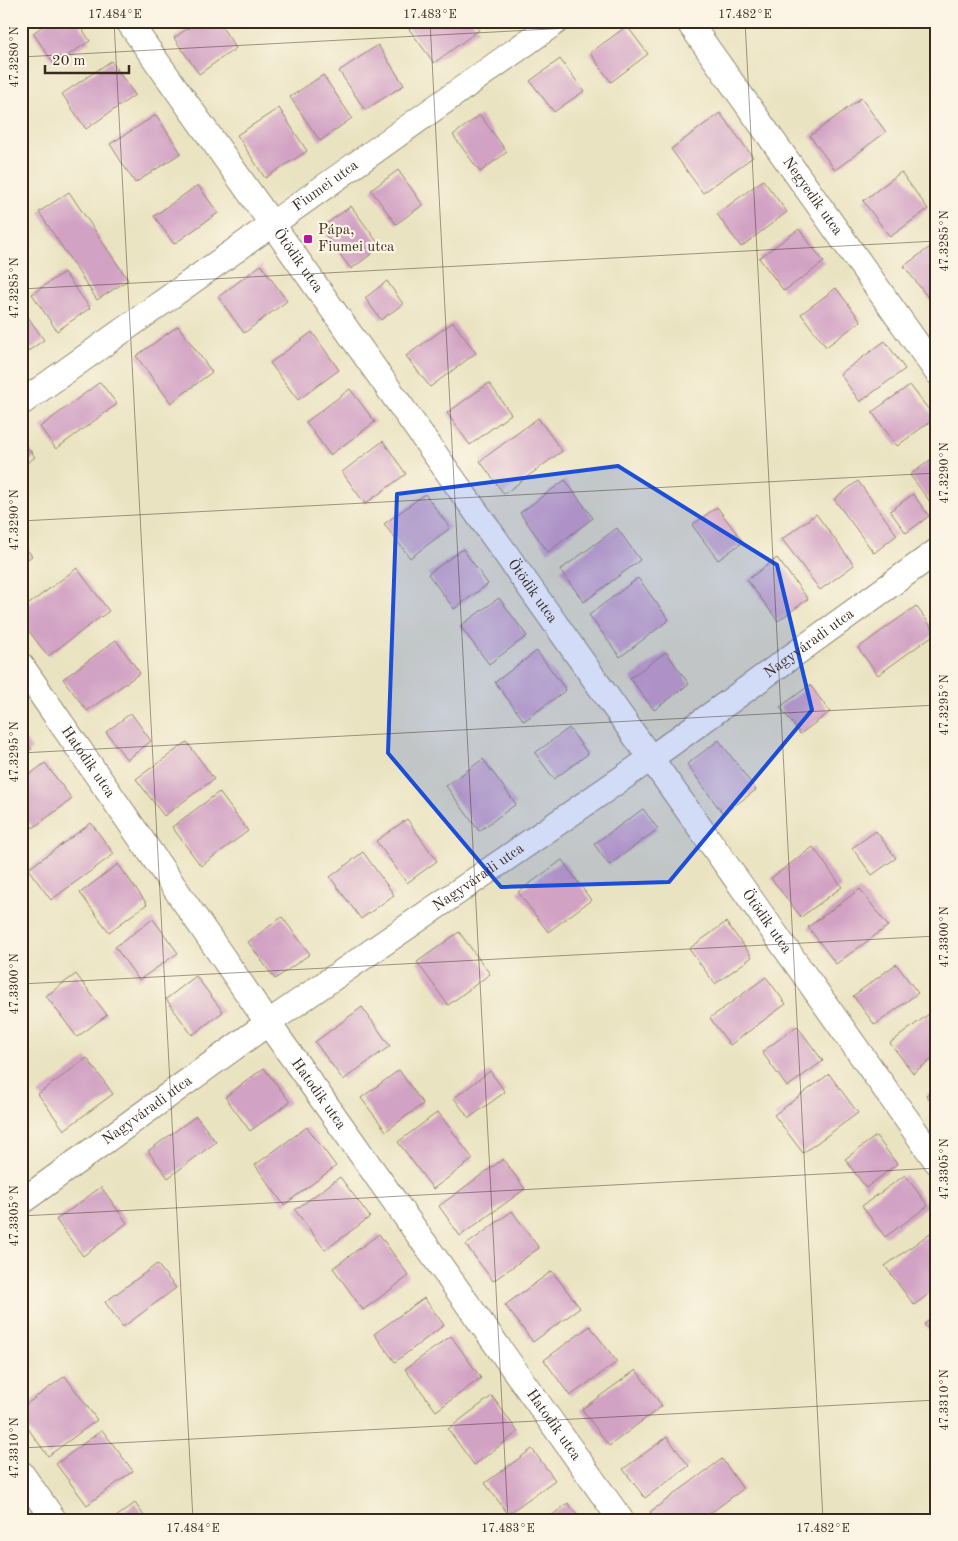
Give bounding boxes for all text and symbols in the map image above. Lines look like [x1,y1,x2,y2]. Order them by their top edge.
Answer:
text: 17.484°E [88,9,142,21]
text: 17.483°E [403,9,457,21]
text: 17.482°E [718,9,772,21]
text: 47.3280°N [9,26,21,88]
scale bar [45,42,129,74]
text: 20 m [52,54,86,69]
street label: Negyedik utca [780,155,845,239]
street label: Fiumei utca [290,157,362,214]
text: 47.3285°N [938,210,951,272]
place label: Pápa, Fiumei utca [318,223,395,255]
street label: Ötödik utca [270,224,326,296]
marker: Pápa, Fiumei utca [302,233,314,245]
text: 47.3285°N [8,257,21,319]
text: 47.3290°N [939,442,951,504]
text: 47.3290°N [9,489,21,551]
street label: Ötödik utca [505,555,560,626]
street label: Nagyváradi utca [762,606,857,681]
text: 47.3295°N [938,674,951,736]
text: 47.3295°N [8,721,21,783]
street label: Hatodik utca [58,724,118,801]
street label: Nagyváradi utca [430,841,527,914]
street label: Ötödik utca [739,885,795,957]
text: 47.3300°N [939,906,951,968]
text: 47.3300°N [9,953,21,1015]
street label: Hatodik utca [288,1056,349,1133]
street label: Nagyváradi utca [100,1073,195,1148]
text: 47.3305°N [938,1138,951,1200]
text: 47.3305°N [8,1185,21,1247]
text: 47.3310°N [939,1369,951,1431]
street label: Hatodik utca [523,1387,584,1464]
text: 47.3310°N [9,1417,21,1479]
text: 17.484°E [166,1523,220,1535]
text: 17.483°E [481,1523,535,1535]
text: 17.482°E [796,1523,850,1535]

